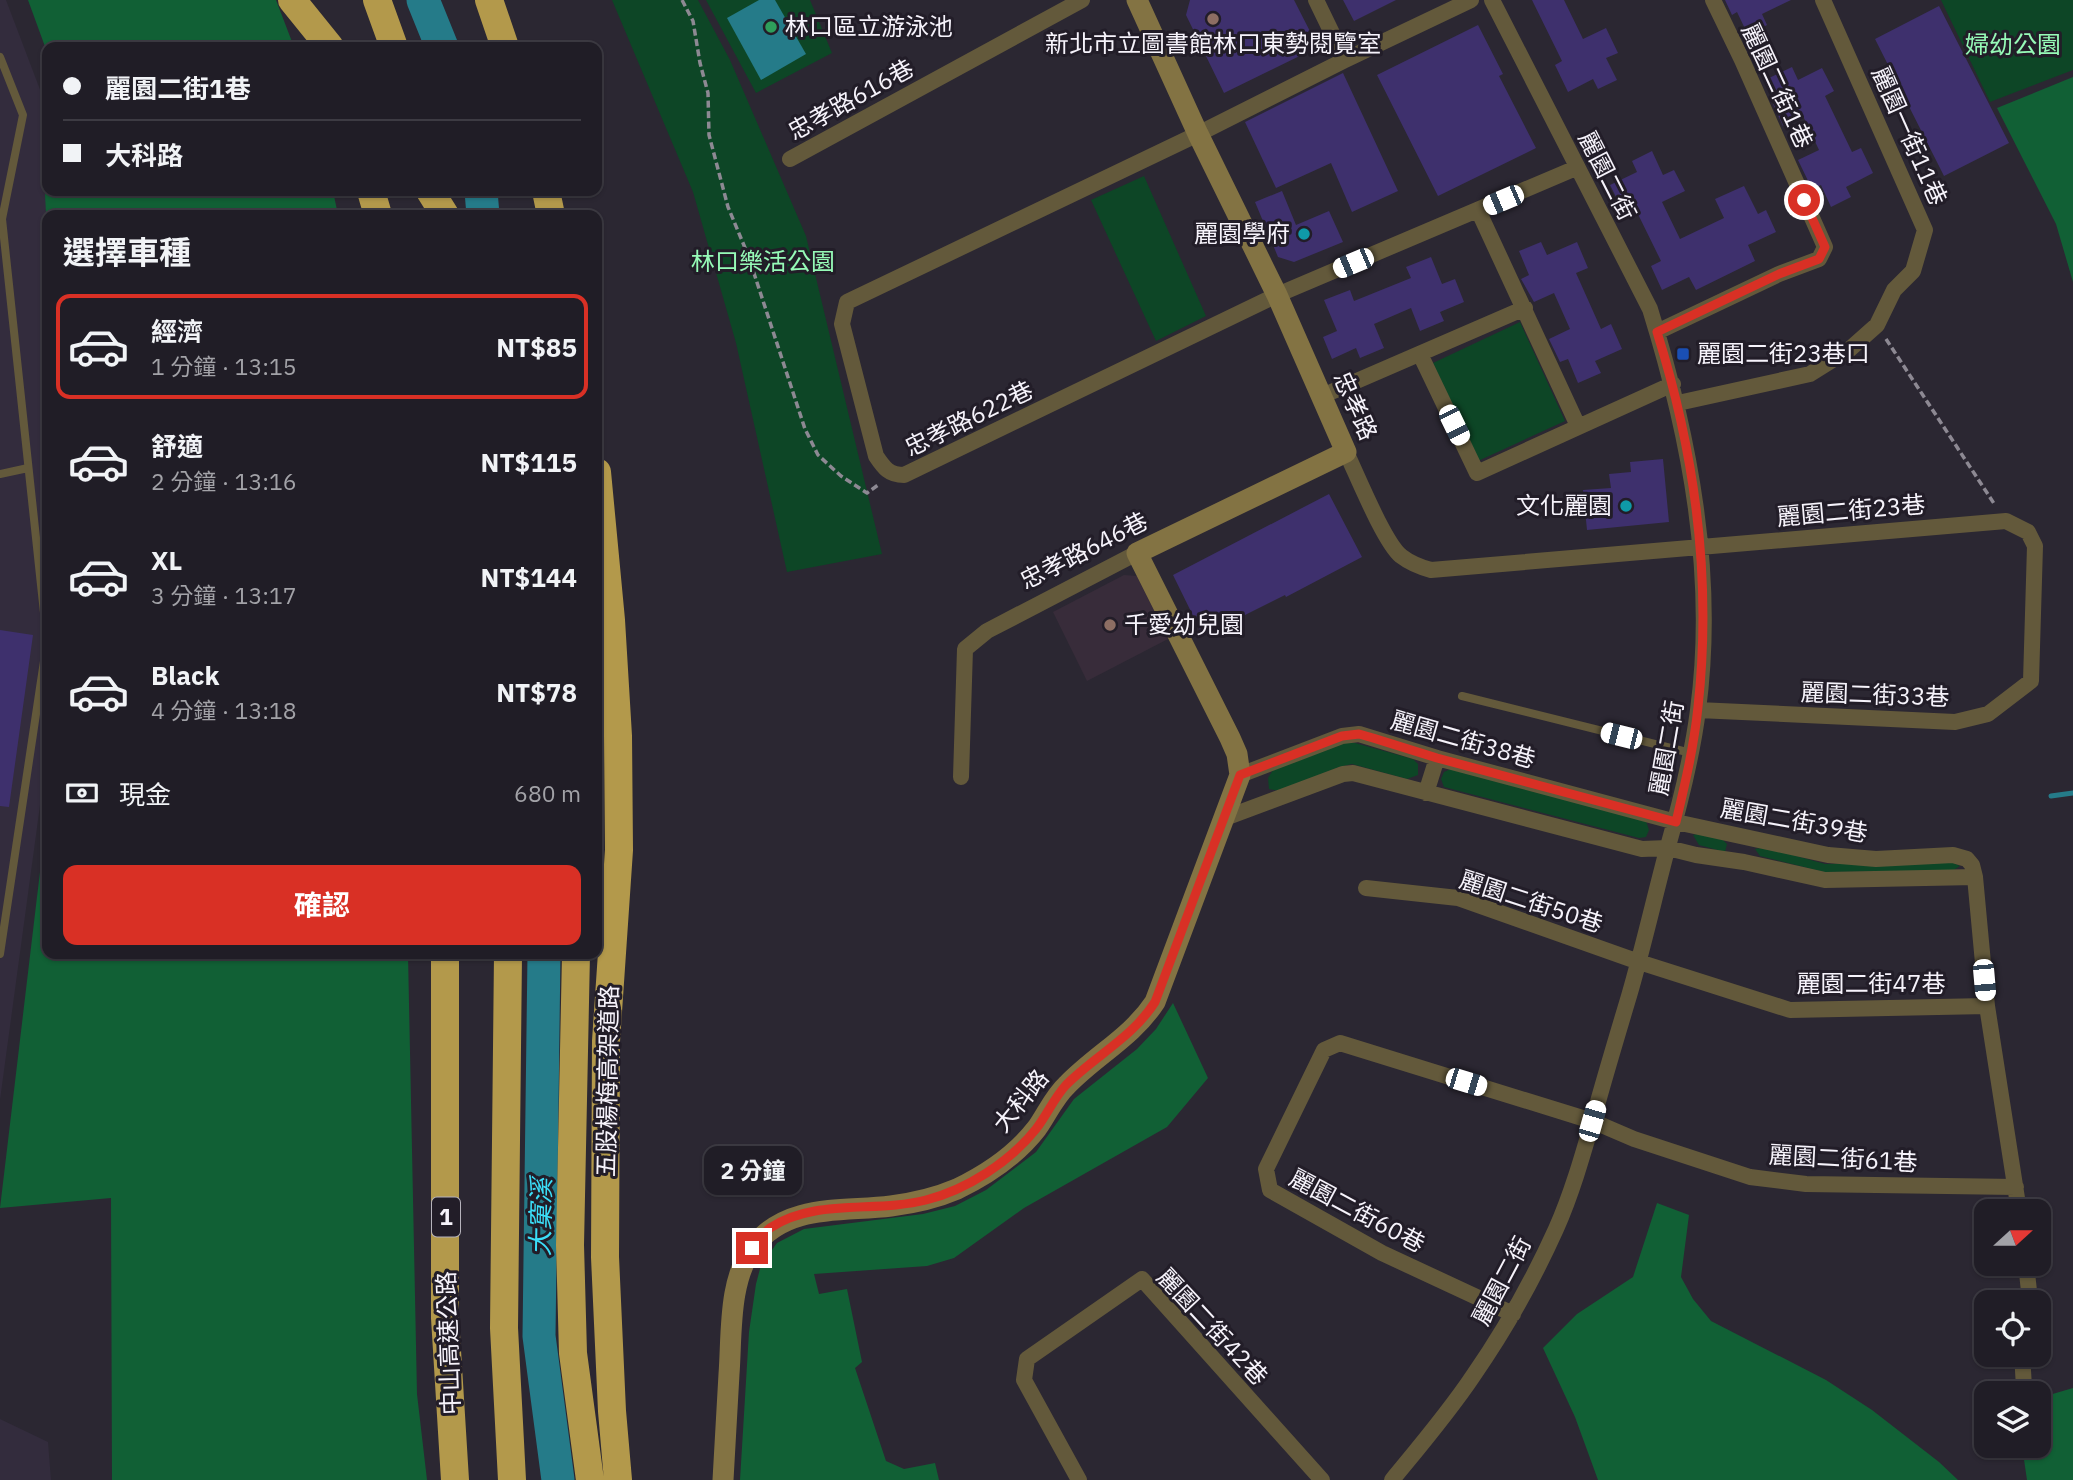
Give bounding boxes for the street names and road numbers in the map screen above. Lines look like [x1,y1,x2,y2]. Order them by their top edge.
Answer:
street label: 麗園二街1巷 [1735,18,1821,153]
street label: 忠孝路616巷 [782,51,919,147]
street label: 麗園一街11巷 [1865,61,1955,210]
street label: 麗園二街 [1572,126,1644,226]
street label: 忠孝路 [1327,366,1385,445]
street label: 忠孝路622巷 [899,373,1038,463]
street label: 麗園二街23巷 [1775,488,1926,532]
street label: 忠孝路646巷 [1014,504,1153,596]
street label: 麗園二街33巷 [1800,675,1950,713]
street label: 麗園二街 [1642,698,1690,798]
street label: 麗園二街38巷 [1387,703,1539,775]
street label: 麗園二街39巷 [1718,791,1870,849]
street label: 麗園二街50巷 [1456,863,1607,939]
street label: 麗園二街47巷 [1797,967,1945,999]
street label: 五股楊梅高架道路 [589,985,625,1177]
street label: 大科路 [985,1062,1055,1138]
street label: 麗園二街61巷 [1768,1138,1918,1178]
street label: 麗園二街60巷 [1284,1161,1431,1259]
road number: 1 [432,1198,460,1236]
street label: 麗園二街 [1464,1231,1538,1330]
street label: 麗園二街42巷 [1150,1261,1275,1392]
street label: 中山高速公路 [429,1271,467,1416]

